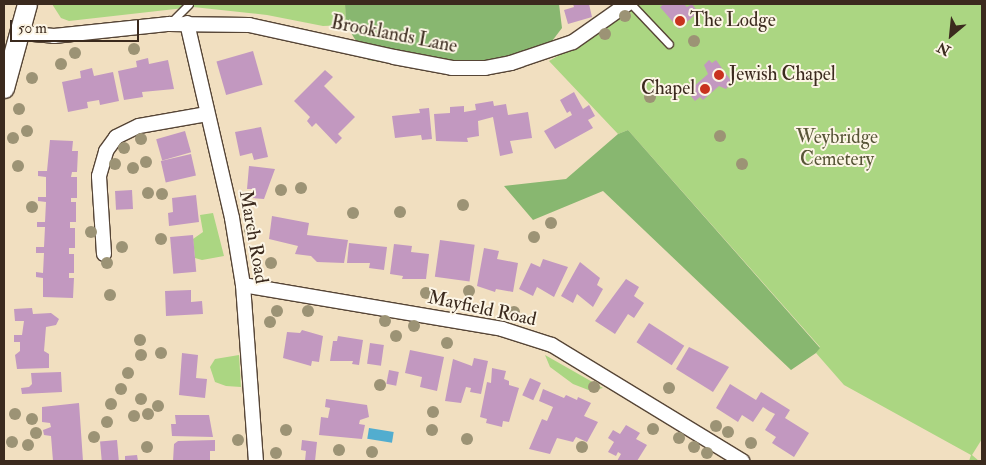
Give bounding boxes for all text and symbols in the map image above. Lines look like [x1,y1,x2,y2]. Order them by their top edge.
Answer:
scale bar [12,10,141,42]
place label: The Lodge [690,10,776,32]
north arrow [926,10,976,60]
street label: Brooklands Lane [329,12,459,58]
marker: The Lodge [674,15,686,27]
text: 50 m [18,19,47,38]
text: N [934,38,953,59]
place label: Jewish Chapel [729,64,836,86]
marker: Jewish Chapel [713,69,725,81]
place label: Chapel [641,78,695,100]
marker: Chapel [699,83,711,95]
park label: Weybridge Cemetery [796,127,878,171]
street label: March Road [234,189,272,285]
street label: Mayfield Road [426,286,538,332]

